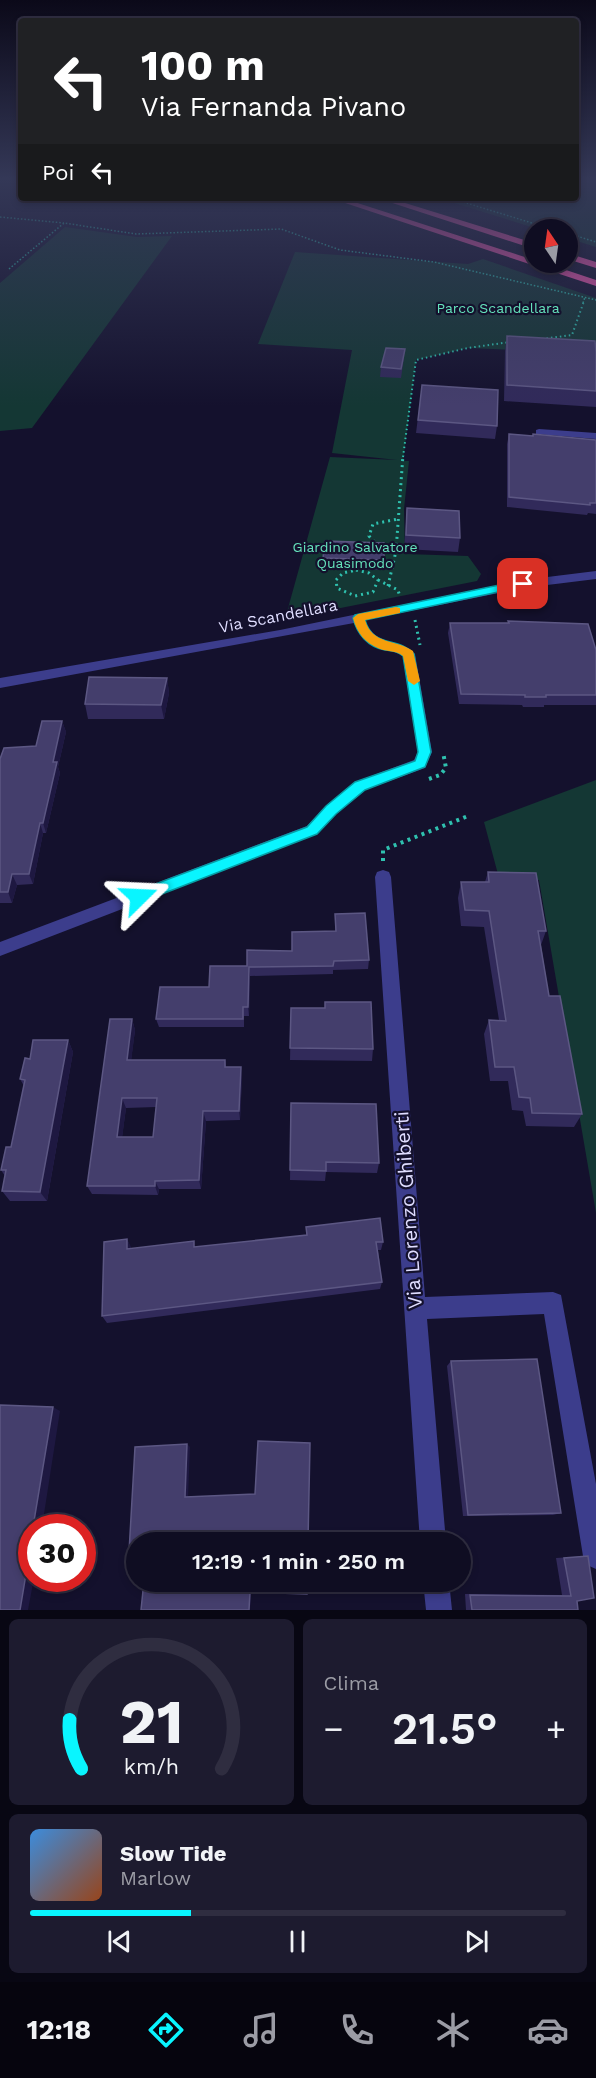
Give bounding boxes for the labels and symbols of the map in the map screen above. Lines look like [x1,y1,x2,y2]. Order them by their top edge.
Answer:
north arrow [524,219,578,273]
park label: Parco Scandellara [436,300,560,316]
park label: Giardino Salvatore Quasimodo [293,539,417,571]
pin [497,558,548,609]
street label: Via Scandellara [217,595,339,637]
position arrow [107,865,171,929]
street label: Via Lorenzo Ghiberti [389,1110,427,1310]
speed limit sign: 30 [18,1514,96,1592]

